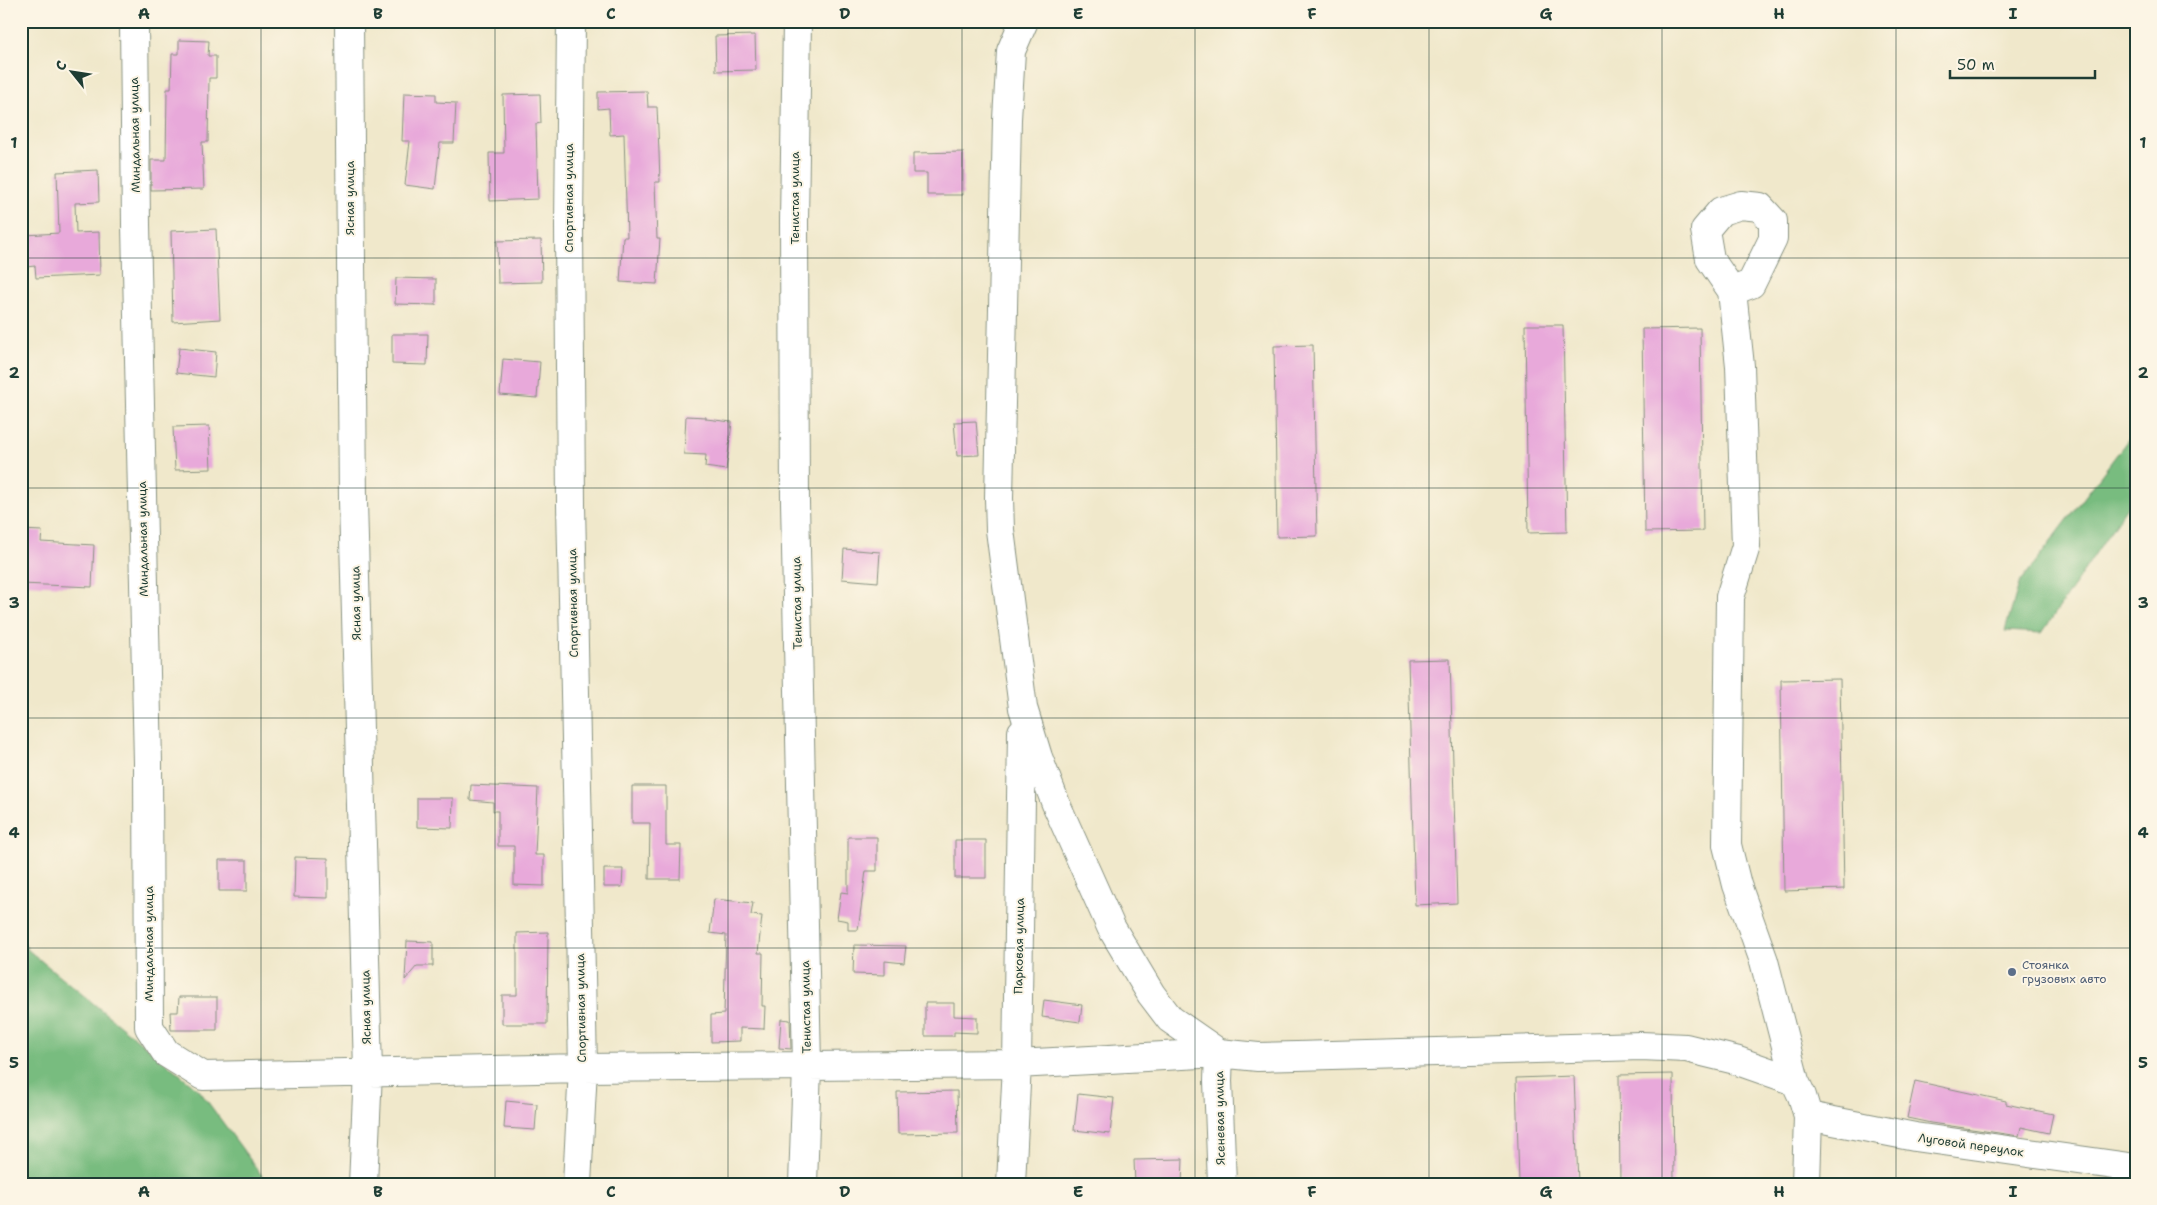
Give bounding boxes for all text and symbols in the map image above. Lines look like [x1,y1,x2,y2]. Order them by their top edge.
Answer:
text: A [138,3,150,24]
text: B [373,3,383,24]
text: C [606,3,616,24]
text: D [839,3,851,24]
text: E [1073,3,1083,24]
text: F [1307,3,1317,24]
text: G [1540,3,1553,24]
text: H [1773,3,1785,24]
text: I [2009,3,2018,24]
north arrow [48,48,98,98]
scale bar [1950,48,2094,80]
text: 50 m [1957,55,1995,75]
text: С [51,57,71,74]
street label: Миндальная улица [126,76,144,193]
text: 1 [10,132,18,153]
text: 1 [2139,132,2147,153]
street label: Спортивная улица [561,143,577,253]
street label: Тенистая улица [787,151,803,245]
street label: Ясная улица [342,160,358,235]
text: 2 [8,362,20,383]
text: 2 [2137,362,2149,383]
street label: Миндальная улица [134,480,152,597]
street label: Спортивная улица [564,548,582,658]
street label: Тенистая улица [788,556,806,650]
street label: Ясная улица [347,565,365,640]
text: 3 [8,592,20,613]
text: 3 [2137,592,2149,613]
text: 4 [8,822,20,843]
text: 4 [2137,822,2149,843]
street label: Миндальная улица [141,886,157,1002]
street label: Парковая улица [1010,897,1028,994]
street label: Спортивная улица [572,953,590,1063]
place label: Стоянка грузовых авто [2022,957,2107,987]
street label: Тенистая улица [797,960,815,1054]
marker: Стоянка грузовых авто [2006,966,2018,978]
street label: Ясная улица [357,969,375,1044]
text: 5 [9,1052,19,1073]
text: 5 [2138,1052,2148,1073]
street label: Ясеневая улица [1211,1070,1229,1165]
street label: Луговой переулок [1917,1130,2025,1160]
text: A [138,1181,150,1202]
text: B [373,1181,383,1202]
text: C [606,1181,616,1202]
text: D [839,1181,851,1202]
text: E [1073,1181,1083,1202]
text: F [1307,1181,1317,1202]
text: G [1540,1181,1553,1202]
text: H [1773,1181,1785,1202]
text: I [2009,1181,2018,1202]

